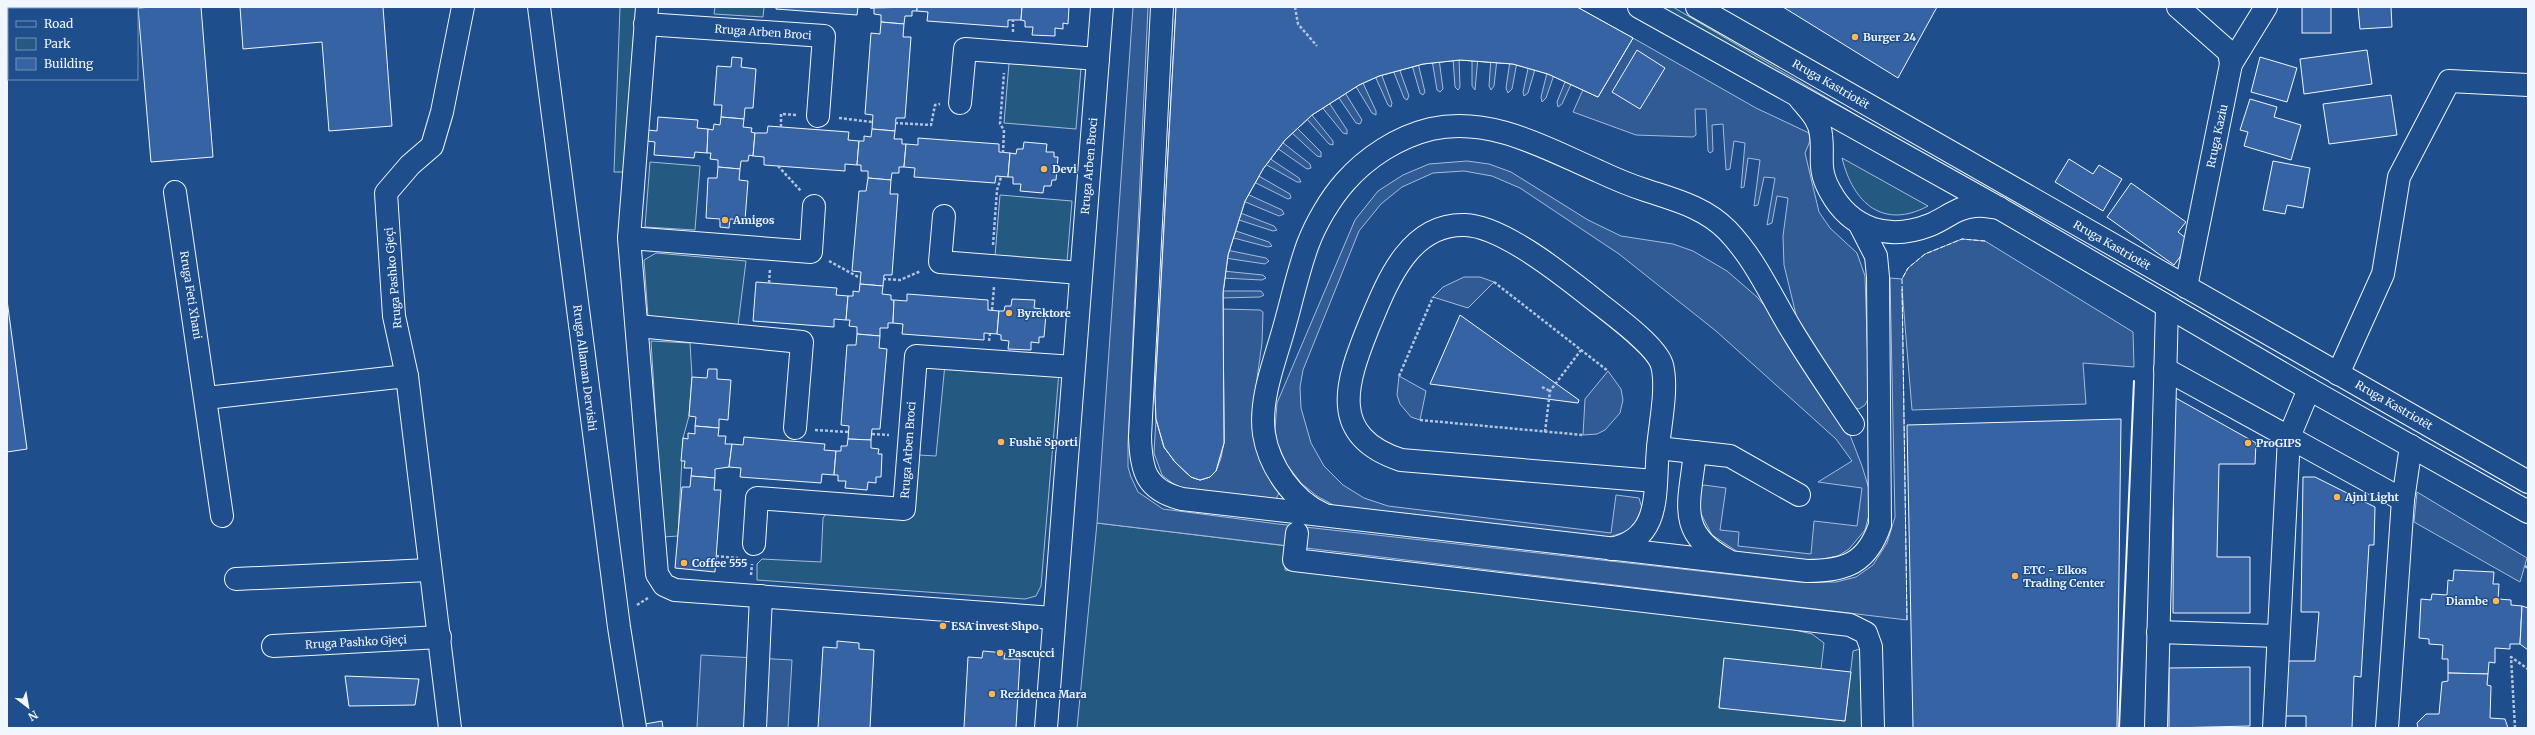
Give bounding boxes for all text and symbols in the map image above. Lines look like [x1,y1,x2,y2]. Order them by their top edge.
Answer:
legend [8,8,138,80]
text: Road [44,16,73,31]
street label: Rruga Arben Broci [714,22,812,42]
place label: Burger 24 [1863,30,1916,44]
marker: Burger 24 [1850,32,1860,42]
text: Park [44,36,71,51]
text: Building [44,56,94,71]
street label: Rruga Kastriotët [1790,56,1873,112]
street label: Rruga Kaziu [2203,103,2231,169]
street label: Rruga Arben Broci [1078,116,1100,215]
place label: Devi [1052,162,1077,176]
marker: Devi [1039,164,1049,174]
place label: Amigos [732,213,775,227]
marker: Amigos [720,215,730,225]
street label: Rruga Kastriotët [2071,217,2154,273]
street label: Rruga Pashko Gjeçi [382,226,404,329]
street label: Rruga Feti Xhani [177,250,205,341]
street label: Rruga Allaman Dervishi [570,304,600,432]
place label: Byrektore [1017,306,1071,320]
marker: Byrektore [1004,308,1014,318]
street label: Rruga Kastriotët [2353,377,2436,433]
street label: Rruga Arben Broci [898,401,918,499]
place label: Fushë Sporti [1009,435,1078,449]
place label: ProGIPS [2256,436,2302,450]
marker: Fushë Sporti [996,437,1006,447]
marker: ProGIPS [2243,438,2253,448]
place label: Ajni Light [2344,490,2399,504]
marker: Ajni Light [2332,492,2342,502]
place label: Coffee 555 [692,556,747,570]
marker: Coffee 555 [679,558,689,568]
place label: ETC - Elkos Trading Center [2023,563,2105,590]
marker: ETC - Elkos Trading Center [2010,571,2020,581]
place label: Diambe [2446,594,2488,608]
marker: Diambe [2491,596,2501,606]
place label: ESA invest Shpo [951,619,1039,633]
marker: ESA invest Shpo [938,621,948,631]
street label: Rruga Pashko Gjeçi [305,632,408,652]
place label: Pascucci [1008,646,1055,660]
marker: Pascucci [995,648,1005,658]
north arrow [8,687,48,727]
place label: Rezidenca Mara [1000,687,1087,701]
marker: Rezidenca Mara [987,689,997,699]
text: N [26,707,40,724]

